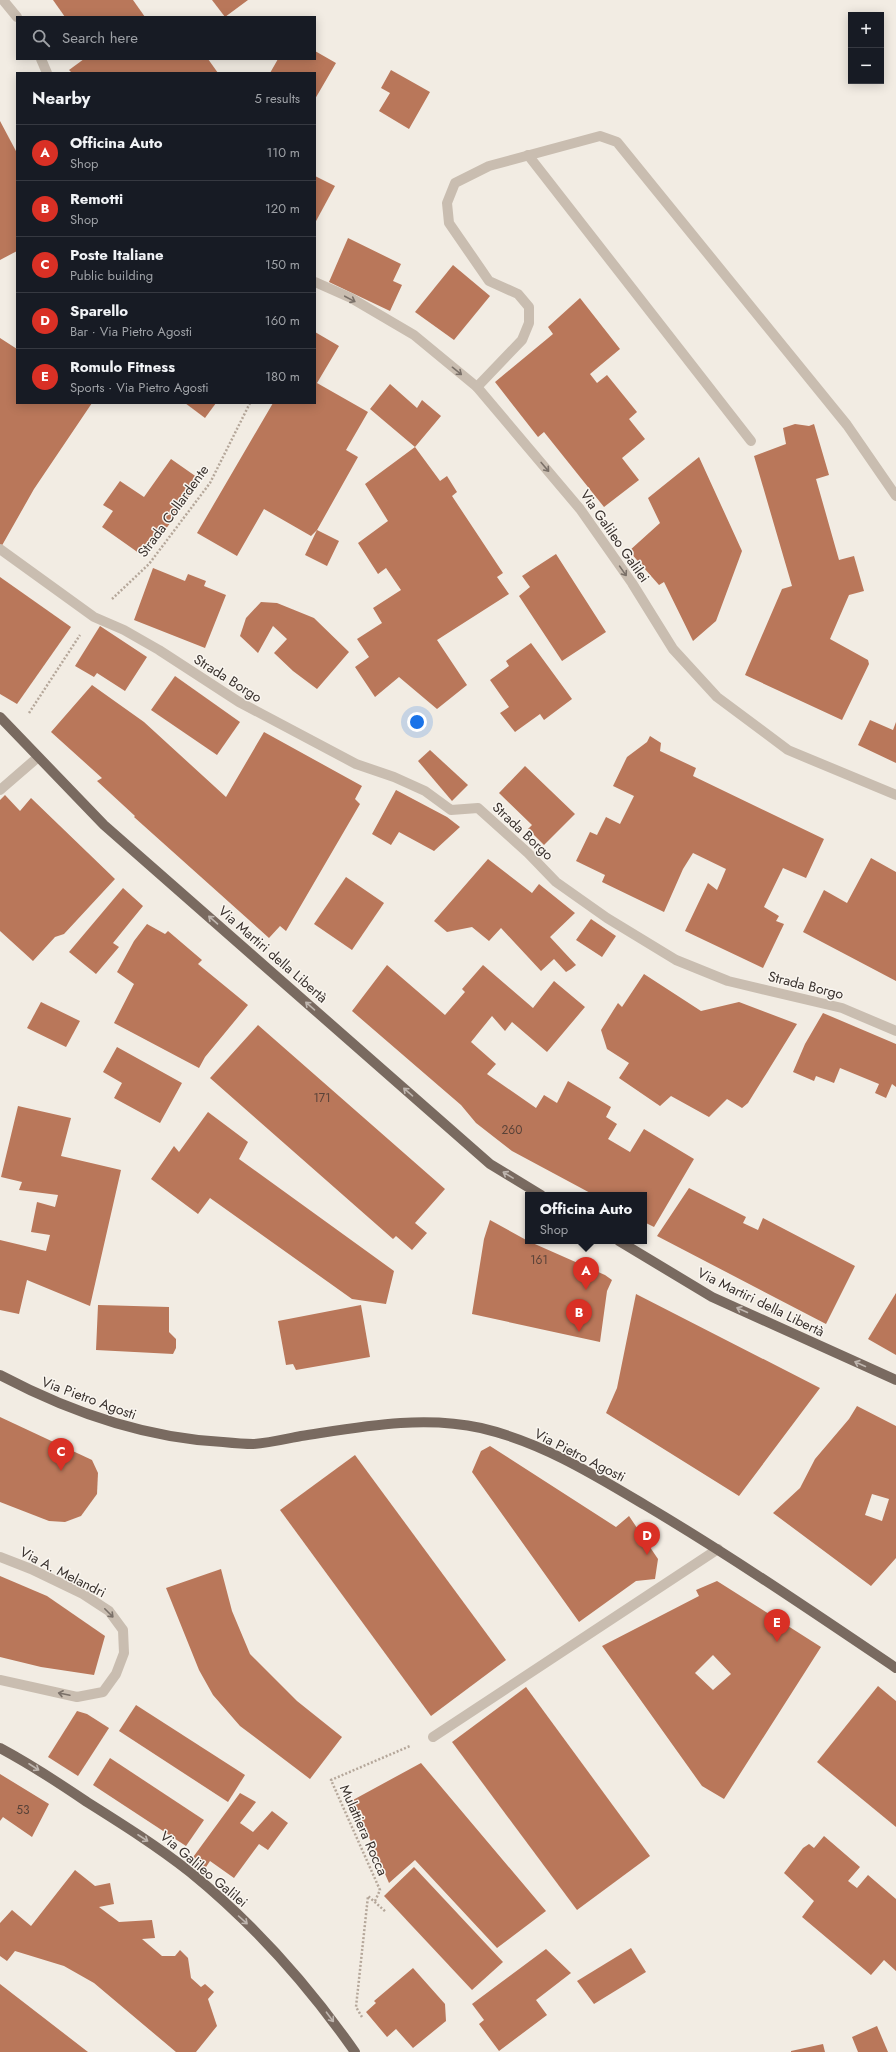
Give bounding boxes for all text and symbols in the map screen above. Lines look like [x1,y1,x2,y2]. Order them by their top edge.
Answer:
map controls [848,12,884,84]
button: + [848,12,884,48]
search box [16,16,316,60]
icon: search [30,27,52,49]
text: Search here [62,27,138,49]
button: − [848,48,884,84]
text: Nearby [32,86,90,110]
text: 5 results [254,89,300,108]
text: Officina Auto [70,132,163,154]
text: A [40,143,50,162]
text: 110 m [266,143,300,162]
text: Shop [70,154,98,173]
text: Remotti [70,188,123,210]
text: B [41,199,49,218]
text: 120 m [265,199,300,218]
text: Shop [70,210,98,229]
text: Poste Italiane [70,244,164,266]
text: C [40,255,50,274]
text: 150 m [265,255,300,274]
text: Public building [70,266,153,285]
one-way arrow [344,295,356,303]
text: Sparello [70,300,128,322]
text: D [40,311,50,330]
text: 160 m [265,311,300,330]
text: Bar · Via Pietro Agosti [70,322,192,341]
text: Romulo Fitness [70,356,175,378]
text: E [41,367,49,386]
text: 180 m [265,367,300,386]
one-way arrow [452,367,463,376]
text: Sports · Via Pietro Agosti [70,378,209,397]
street label: Strada Collardente [133,461,213,561]
one-way arrow [541,461,550,472]
street label: Via Galileo Galilei [576,486,654,586]
one-way arrow [619,565,627,576]
street label: Strada Borgo [190,649,266,707]
your location [407,712,427,732]
street label: Strada Borgo [488,797,558,865]
street label: Via Martiri della Libertà [214,901,332,1007]
one-way arrow [208,916,218,925]
street label: Strada Borgo [766,966,846,1004]
one-way arrow [305,1002,316,1011]
one-way arrow [403,1088,413,1097]
house number: 171 [313,1089,331,1107]
house number: 260 [502,1121,522,1139]
one-way arrow [503,1171,514,1179]
popup [525,1192,647,1244]
text: Officina Auto [540,1198,632,1220]
text: Shop [540,1220,568,1239]
house number: 161 [530,1251,548,1269]
pin: A [573,1257,599,1290]
street label: Via Martiri della Libertà [694,1263,828,1341]
pin: B [566,1299,592,1332]
one-way arrow [736,1306,748,1313]
one-way arrow [855,1360,867,1367]
street label: Via Pietro Agosti [39,1372,139,1424]
street label: Via Pietro Agosti [531,1423,629,1487]
pin: C [48,1438,74,1471]
pin: D [634,1522,660,1555]
street label: Via A. Melandri [17,1542,109,1602]
one-way arrow [104,1608,114,1617]
pin: E [764,1609,790,1642]
one-way arrow [58,1690,71,1698]
one-way arrow [28,1763,39,1771]
street label: Mulattiera Rocca [335,1781,393,1879]
house number: 53 [16,1801,30,1819]
street label: Via Galileo Galilei [156,1826,252,1912]
one-way arrow [137,1834,148,1842]
one-way arrow [238,1916,248,1925]
one-way arrow [326,2011,334,2022]

